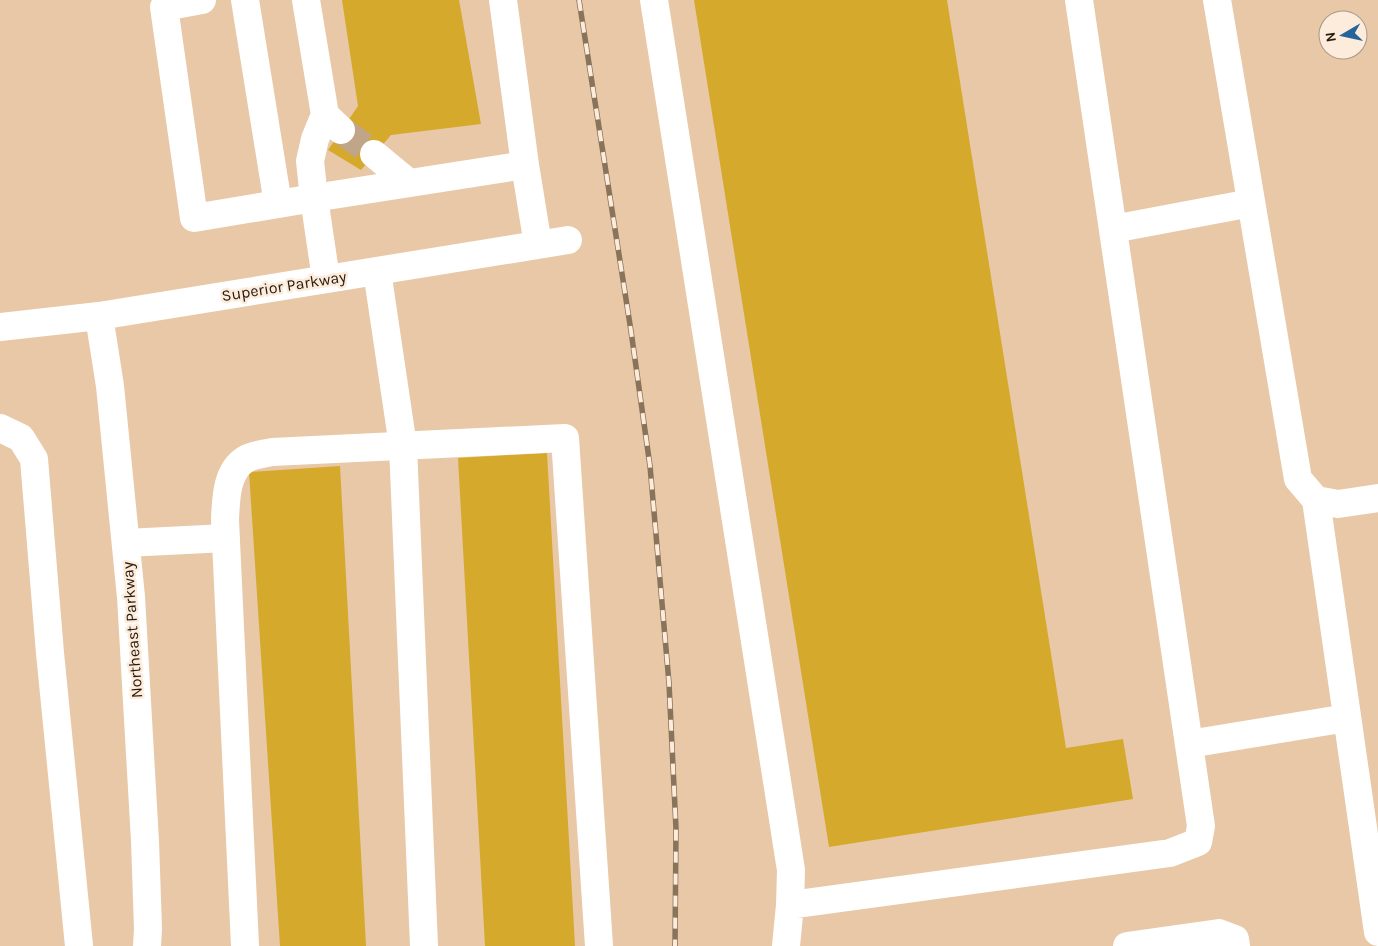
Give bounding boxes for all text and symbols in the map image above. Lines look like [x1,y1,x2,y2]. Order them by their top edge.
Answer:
north arrow [1318,10,1368,60]
text: N [1321,31,1340,43]
street label: Superior Parkway [220,267,348,305]
street label: Northeast Parkway [118,561,146,699]

